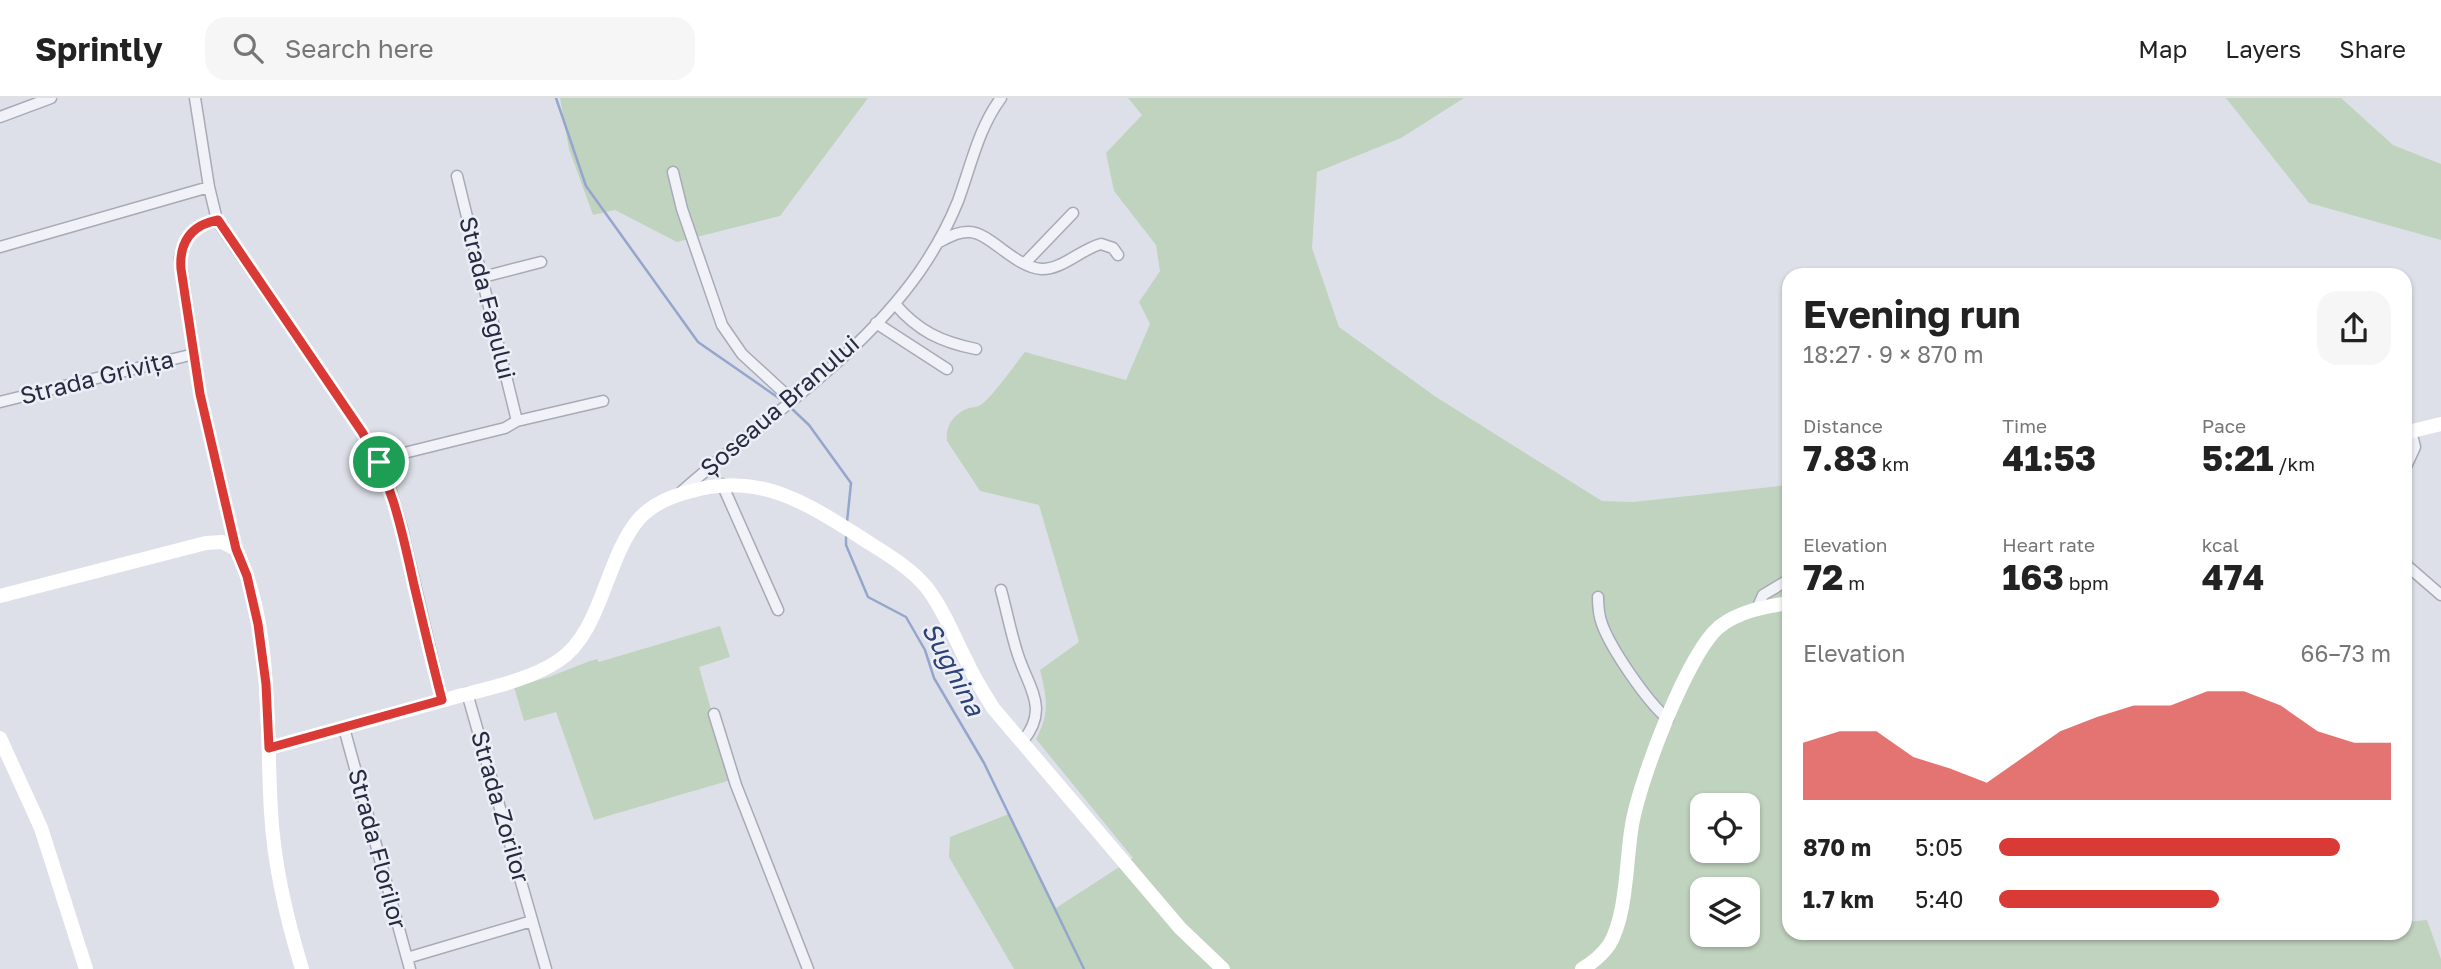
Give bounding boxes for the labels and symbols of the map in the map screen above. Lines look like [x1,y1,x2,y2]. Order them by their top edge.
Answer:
street label: Strada Fagului [454,213,523,382]
street label: Șoseaua Branului [694,328,865,482]
street label: Strada Grivița [17,343,177,411]
pin [349,432,409,492]
water label: Sughina [916,616,992,722]
street label: Strada Zorilor [466,727,537,886]
street label: Strada Florilor [343,765,414,932]

